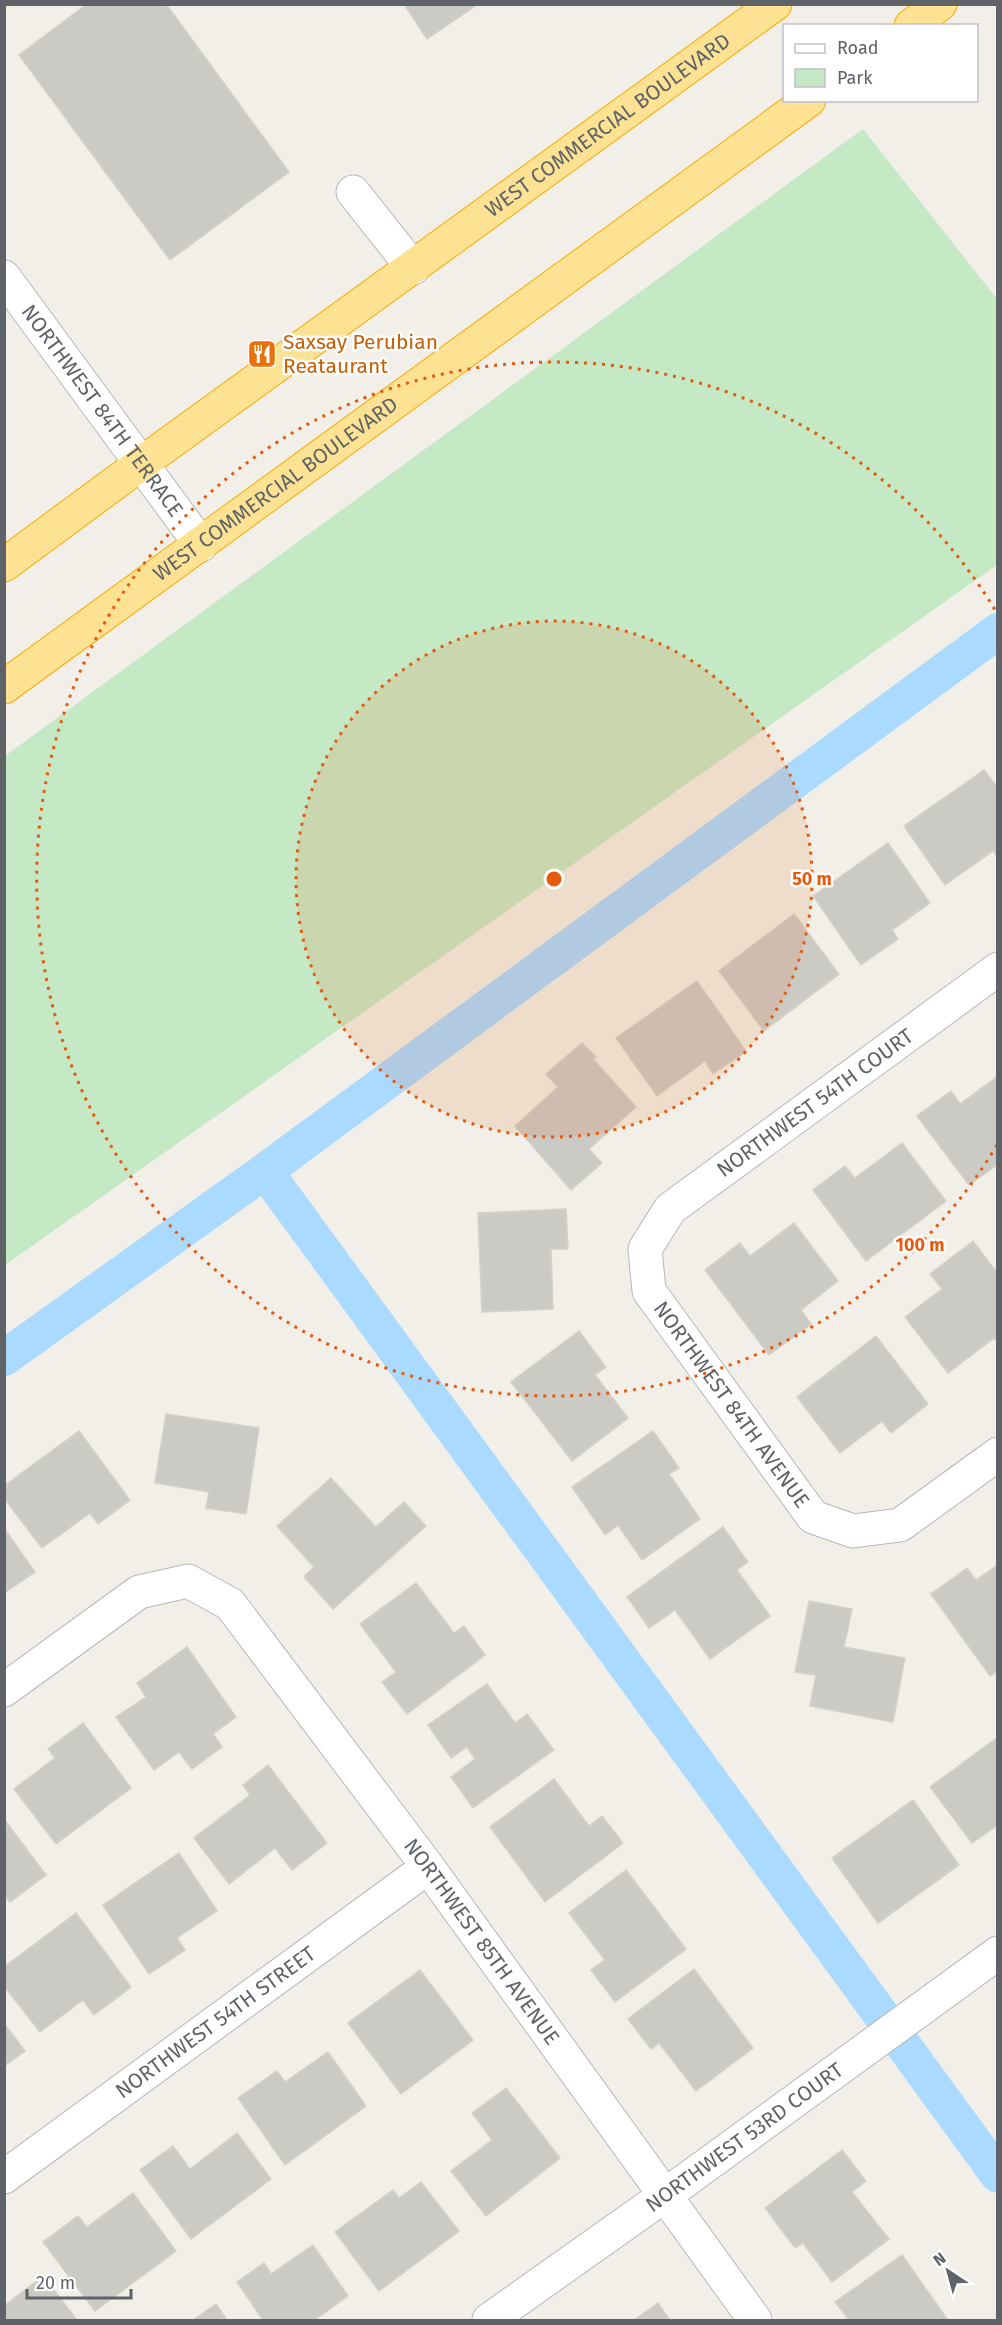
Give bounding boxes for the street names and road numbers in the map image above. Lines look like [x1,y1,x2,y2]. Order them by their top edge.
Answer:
street label: WEST COMMERCIAL BOULEVARD [480,28,736,223]
street label: NORTHWEST 84TH TERRACE [16,300,189,522]
street label: WEST COMMERCIAL BOULEVARD [148,391,403,587]
street label: NORTHWEST 54TH COURT [712,1023,918,1183]
street label: NORTHWEST 84TH AVENUE [648,1296,815,1513]
street label: NORTHWEST 85TH AVENUE [398,1833,565,2050]
street label: NORTHWEST 54TH STREET [110,1941,321,2104]
street label: NORTHWEST 53RD COURT [641,2057,848,2218]

